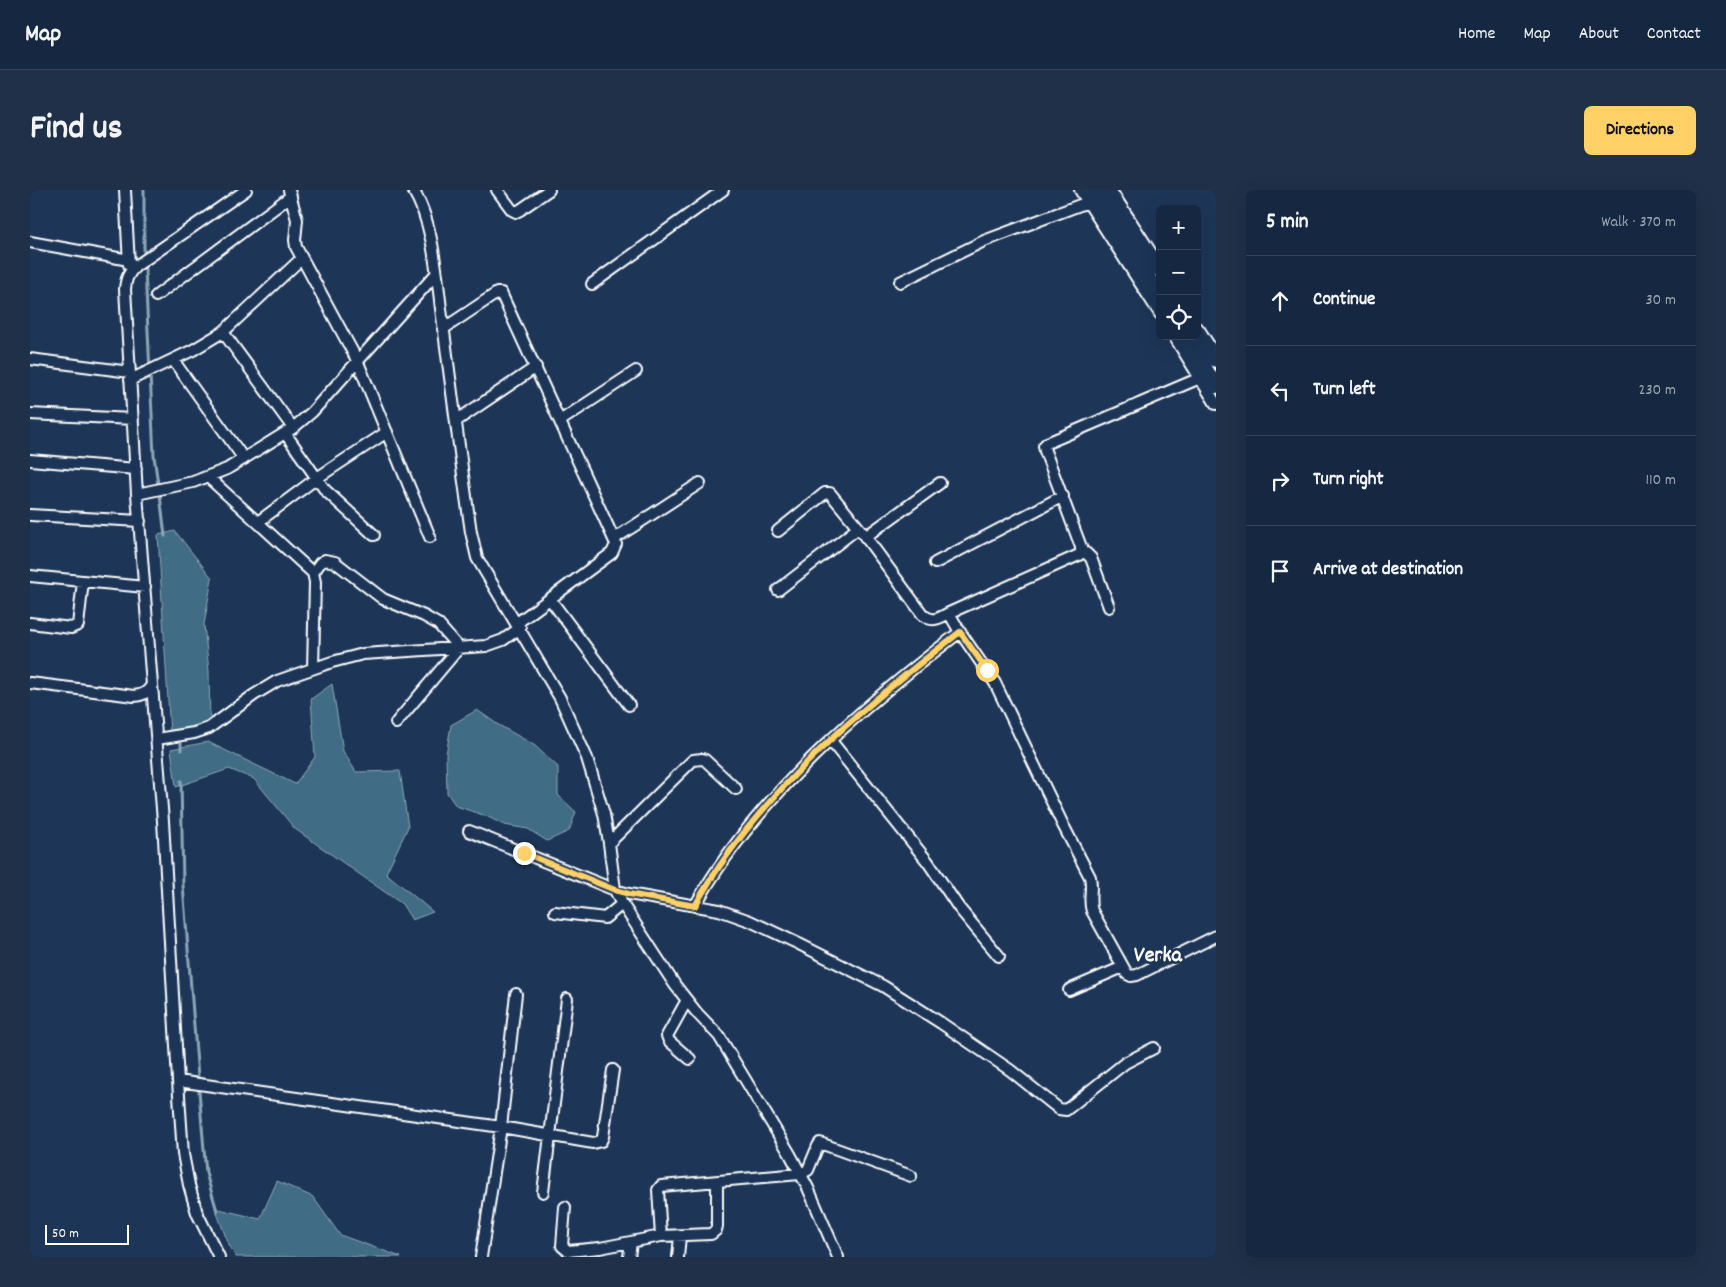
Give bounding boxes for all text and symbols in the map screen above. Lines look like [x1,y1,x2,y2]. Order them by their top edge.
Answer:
text: Map [25,18,61,52]
text: Home [1458,22,1495,47]
text: Map [1523,22,1551,47]
text: About [1579,22,1619,47]
text: Contact [1647,22,1701,47]
text: Find us [30,105,122,155]
button: Directions [1584,106,1696,155]
map controls [1156,205,1201,340]
button: + [1156,205,1201,250]
text: 5 min [1266,208,1309,238]
text: Walk · 370 m [1601,211,1676,234]
button: − [1156,250,1201,295]
icon: ahead [1266,287,1294,315]
text: Continue [1313,287,1375,314]
text: 30 m [1646,289,1676,312]
button: locate [1156,295,1201,340]
icon: left [1266,377,1294,405]
text: Turn left [1313,377,1376,404]
text: 230 m [1639,379,1676,402]
icon: right [1266,467,1294,495]
text: Turn right [1313,467,1384,494]
text: 110 m [1646,469,1676,492]
icon: arrive [1266,557,1294,585]
text: Arrive at destination [1313,557,1463,584]
route start [976,659,999,682]
route end [513,842,536,865]
district label: Verka [1134,941,1183,972]
scale bar [45,1222,129,1245]
text: 50 m [52,1224,79,1244]

